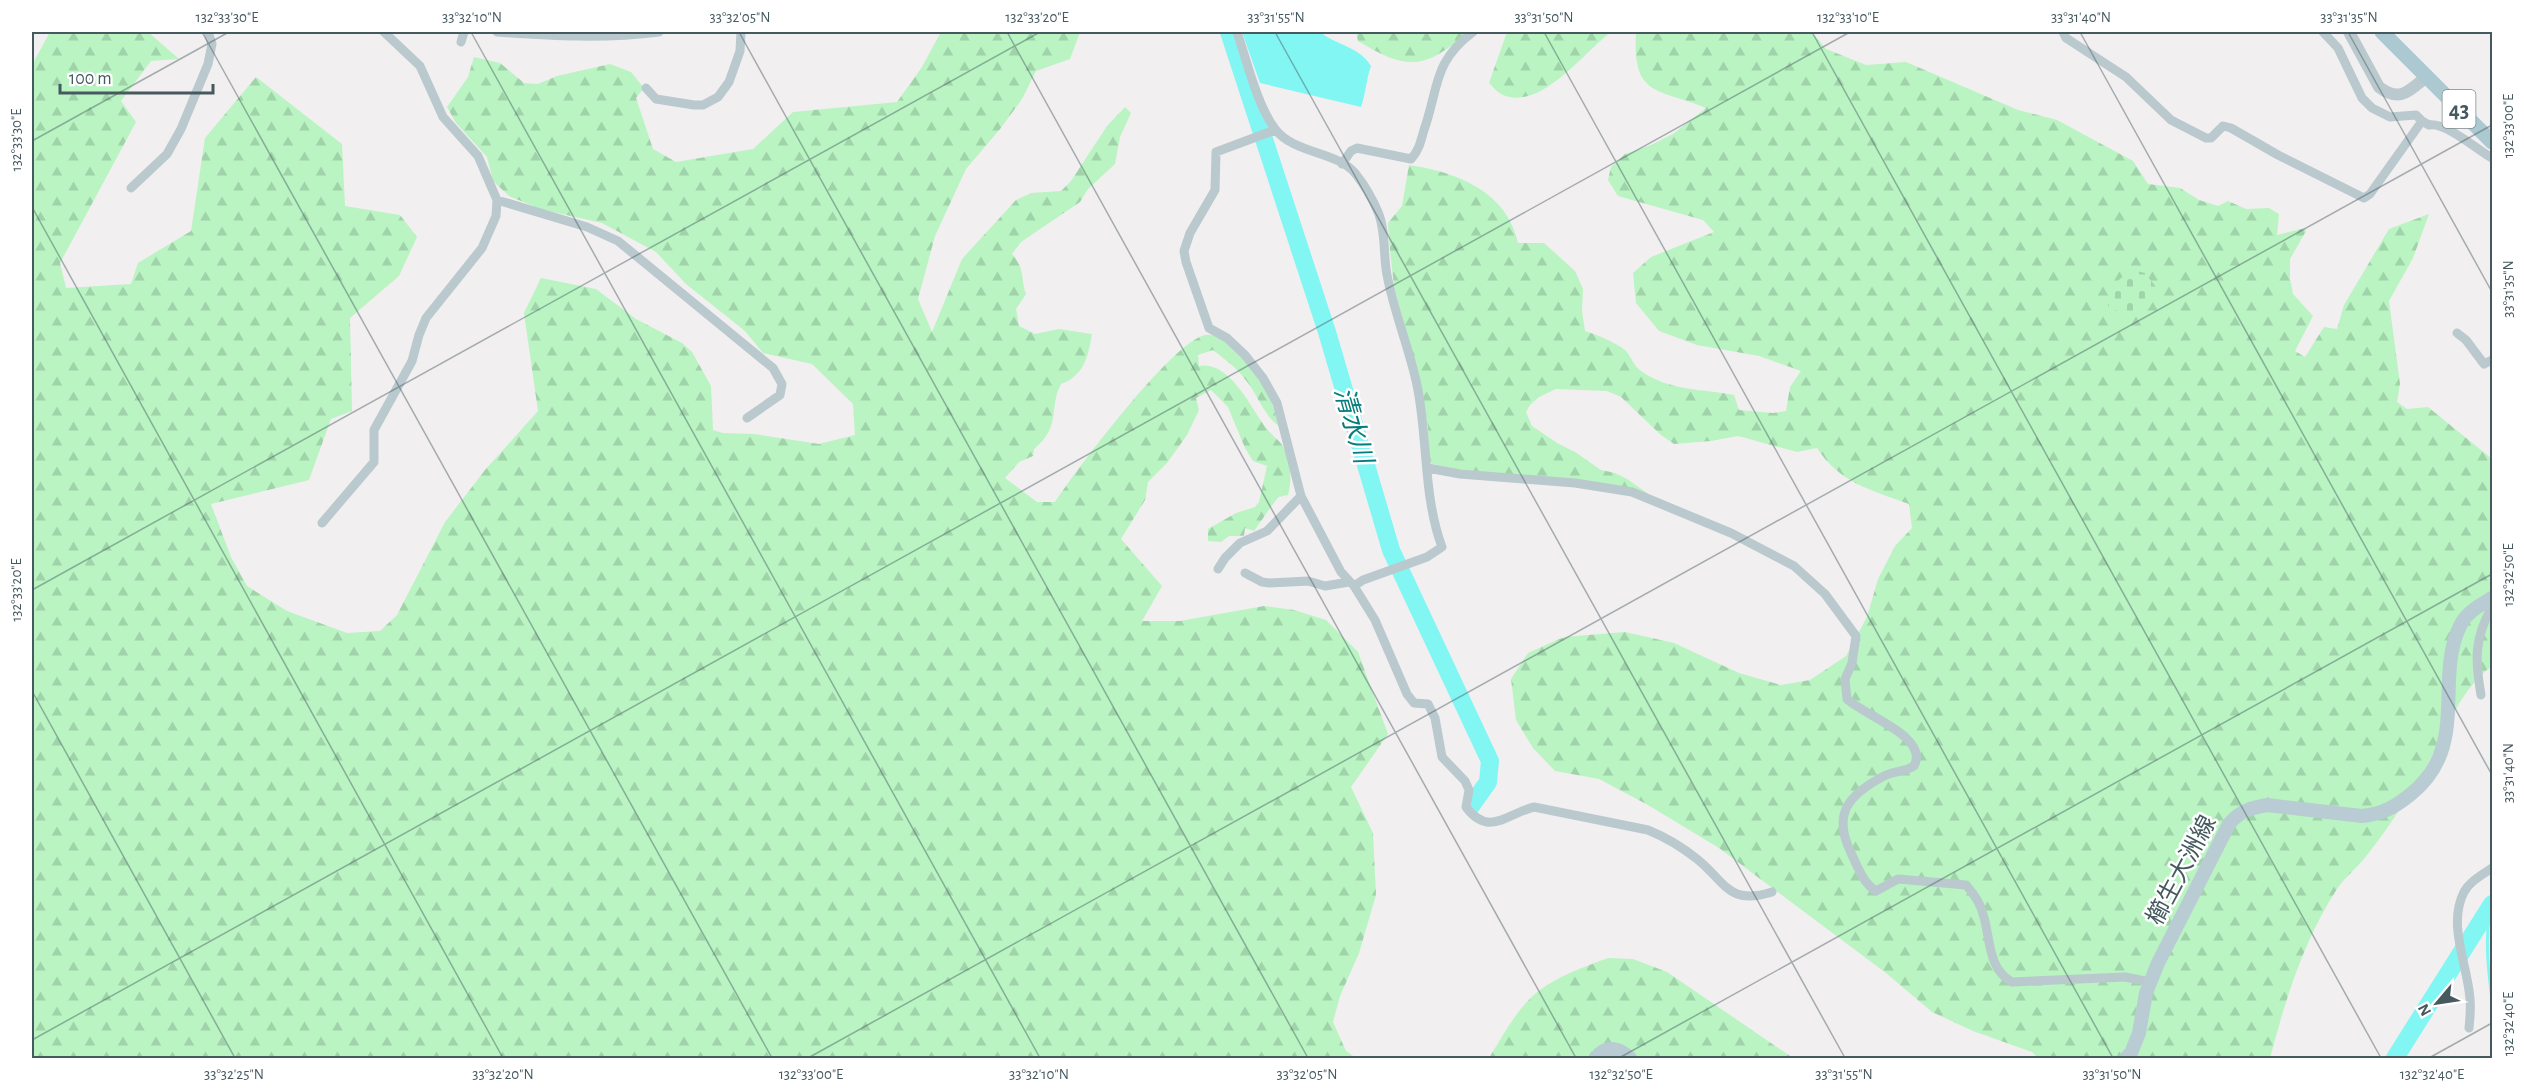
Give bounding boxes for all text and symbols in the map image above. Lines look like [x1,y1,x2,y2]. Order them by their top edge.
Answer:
text: 132°33'30"E [196,10,258,25]
text: 33°32'10"N [442,10,502,25]
text: 33°32'05"N [710,10,770,25]
text: 132°33'20"E [1005,10,1069,25]
text: 33°31'55"N [1247,10,1305,25]
text: 33°31'50"N [1514,10,1574,25]
text: 132°33'10"E [1817,10,1879,25]
text: 33°31'40"N [2051,10,2111,25]
text: 33°31'35"N [2320,10,2378,25]
scale bar [60,57,213,95]
text: 100 m [69,70,112,88]
road number: 43 [2442,90,2476,128]
text: 132°33'00"E [2501,94,2516,158]
text: 132°33'30"E [9,109,24,171]
text: 33°31'35"N [2501,260,2516,318]
water label: 清水川 [1330,384,1378,469]
text: 132°32'50"E [2501,543,2516,607]
text: 132°33'20"E [9,558,24,622]
text: 33°31'40"N [2501,743,2516,803]
street label: 櫛生大洲線 [2141,811,2221,929]
north arrow [2407,973,2467,1033]
text: 132°32'40"E [2501,992,2516,1056]
text: N [2415,1001,2434,1019]
text: 33°32'25"N [204,1067,264,1082]
text: 33°32'20"N [472,1067,534,1082]
text: 132°33'00"E [779,1067,843,1082]
text: 33°32'10"N [1009,1067,1069,1082]
text: 33°32'05"N [1277,1067,1337,1082]
text: 132°32'50"E [1589,1067,1653,1082]
text: 33°31'55"N [1815,1067,1873,1082]
text: 33°31'50"N [2082,1067,2142,1082]
text: 132°32'40"E [2400,1067,2464,1082]

